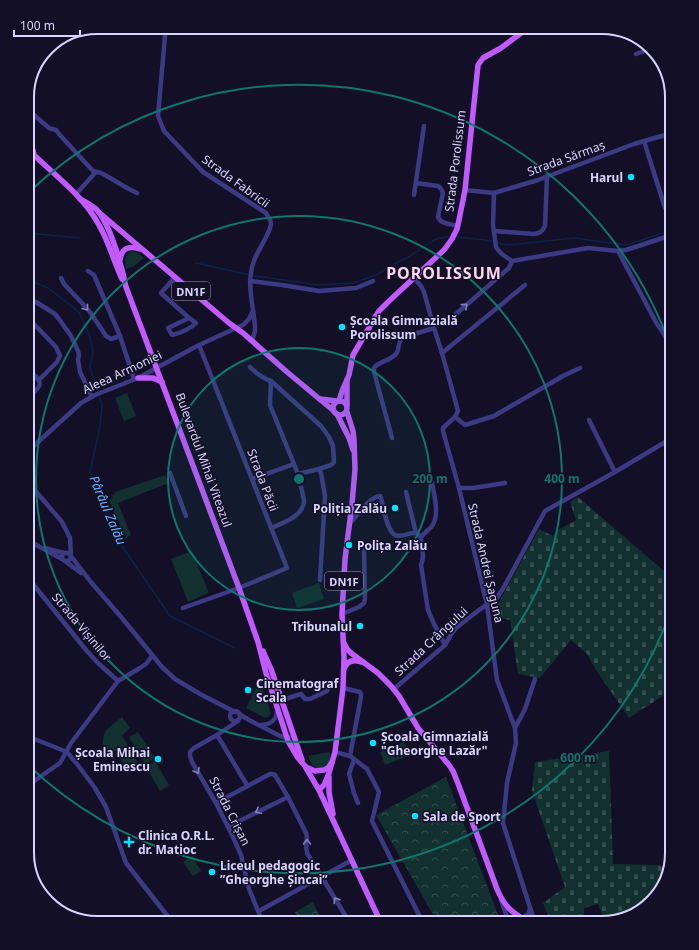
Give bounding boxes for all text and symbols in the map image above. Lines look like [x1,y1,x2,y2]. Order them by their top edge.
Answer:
scale bar [14,12,80,38]
text: 100 m [20,17,55,34]
street label: Strada Porolissum [440,109,470,213]
street label: Strada Sărmaș [525,136,607,180]
street label: Strada Fabricii [199,151,273,211]
place label: Harul [590,169,623,186]
marker: Harul [626,172,636,182]
district label: POROLISSUM [386,262,502,284]
road number: DN1F [172,282,210,300]
one-way arrow [461,303,468,310]
one-way arrow [81,304,89,311]
place label: Școala Gimnazială Porolissum [350,312,458,343]
marker: Școala Gimnazială Porolissum [337,322,347,332]
street label: Aleea Armoniei [80,346,164,398]
street label: Bulevardul Mihai Viteazul [172,390,236,530]
street label: Strada Păcii [243,446,283,514]
text: 200 m [412,470,448,487]
text: 400 m [544,470,580,487]
water label: Pârâul Zalău [85,472,131,548]
centre of rings [292,472,306,486]
place label: Poliția Zalău [313,500,387,517]
street label: Strada Andrei Șaguna [464,502,508,624]
marker: Poliția Zalău [390,503,400,513]
place label: Polița Zalău [357,537,427,554]
marker: Polița Zalău [344,540,354,550]
road number: DN1F [325,572,363,590]
street label: Strada Vișinilor [48,589,116,665]
street label: Strada Crângului [391,603,471,679]
place label: Tribunalul [291,618,352,635]
marker: Tribunalul [355,621,365,631]
place label: Cinematograf Scala [256,675,340,706]
marker: Cinematograf Scala [243,685,253,695]
place label: Școala Gimnazială "Gheorghe Lazăr" [381,728,489,759]
marker: Școala Gimnazială "Gheorghe Lazăr" [368,738,378,748]
place label: Școala Mihai Eminescu [75,744,150,775]
text: 600 m [560,749,596,766]
marker: Școala Mihai Eminescu [153,754,163,764]
one-way arrow [193,767,200,774]
street label: Strada Crișan [205,774,255,848]
one-way arrow [255,806,262,814]
place label: Sala de Sport [423,808,501,825]
marker: Sala de Sport [410,811,420,821]
place label: Clinica O.R.L. dr. Matioc [138,827,214,858]
marker: Clinica O.R.L. dr. Matioc [123,836,135,848]
one-way arrow [303,839,311,845]
place label: Liceul pedagogic ”Gheorghe Șincai” [220,857,328,888]
marker: Liceul pedagogic ”Gheorghe Șincai” [207,867,217,877]
one-way arrow [334,897,341,904]

